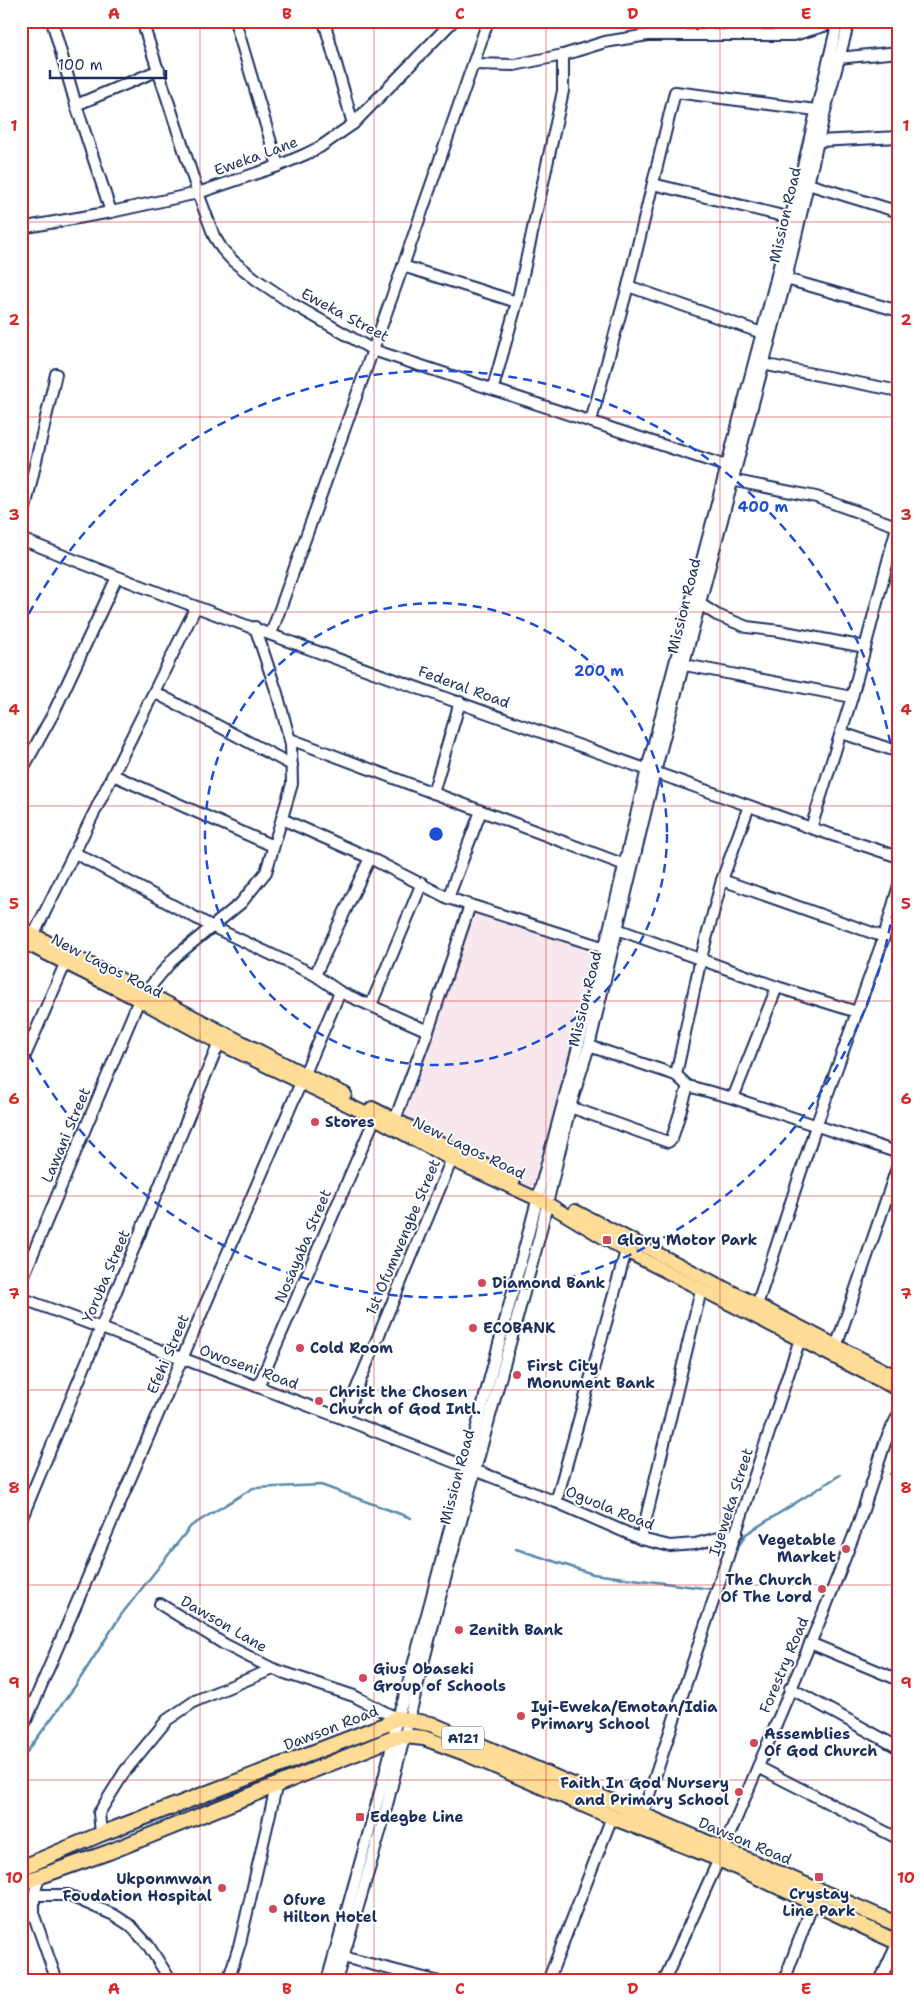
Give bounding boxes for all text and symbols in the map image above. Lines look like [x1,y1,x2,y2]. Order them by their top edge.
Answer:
text: A [108,3,120,24]
text: B [282,3,292,24]
text: C [455,3,465,24]
text: D [627,3,639,24]
text: E [801,3,811,24]
scale bar [50,48,166,80]
text: 100 m [58,55,103,75]
text: 1 [10,115,18,136]
text: 1 [902,115,910,136]
street label: Eweka Lane [211,132,301,180]
street label: Mission Road [764,165,806,265]
street label: Eweka Street [298,284,392,346]
text: 2 [8,309,20,330]
text: 2 [900,309,912,330]
text: 400 m [738,497,788,517]
text: 3 [8,504,20,525]
text: 3 [900,504,912,525]
street label: Mission Road [662,556,706,656]
street label: Federal Road [415,661,513,713]
text: 200 m [574,661,624,681]
text: 4 [8,699,20,720]
text: 4 [900,699,912,720]
centre of rings [427,825,445,843]
text: 5 [9,893,19,914]
text: 5 [901,893,911,914]
street label: New Lagos Road [48,929,167,1003]
street label: Mission Road [563,949,607,1049]
street label: Lawani Street [37,1084,95,1186]
text: 6 [8,1088,20,1109]
text: 6 [900,1088,912,1109]
place label: Stores [325,1112,375,1132]
street label: New Lagos Road [409,1112,529,1184]
marker: Stores [309,1116,321,1128]
street label: 1st Ofumwengbe Street [361,1156,445,1318]
street label: Nosayaba Street [270,1186,336,1306]
street label: Yoruba Street [77,1226,135,1326]
place label: Glory Motor Park [617,1230,758,1250]
marker: Glory Motor Park [601,1234,613,1246]
place label: Diamond Bank [492,1273,606,1293]
marker: Diamond Bank [476,1277,488,1289]
text: 7 [8,1283,20,1304]
text: 7 [900,1283,912,1304]
street label: Efehi Street [142,1311,194,1397]
place label: ECOBANK [483,1318,556,1338]
marker: ECOBANK [467,1322,479,1334]
place label: Cold Room [310,1338,393,1358]
street label: Owoseni Road [197,1340,302,1394]
marker: Cold Room [294,1342,306,1354]
place label: First City Monument Bank [527,1356,655,1393]
marker: First City Monument Bank [511,1369,523,1381]
place label: Christ the Chosen Church of God Intl. [329,1382,481,1419]
marker: Christ the Chosen Church of God Intl. [313,1395,325,1407]
street label: Mission Road [435,1427,479,1527]
street label: Iyeweka Street [704,1445,758,1559]
text: 8 [8,1477,20,1498]
text: 8 [900,1477,912,1498]
street label: Oguola Road [563,1481,658,1535]
place label: Vegetable Market [758,1530,836,1567]
marker: Vegetable Market [840,1543,852,1555]
place label: The Church Of The Lord [721,1570,812,1607]
marker: The Church Of The Lord [816,1583,828,1595]
street label: Dawson Lane [177,1591,271,1657]
street label: Forestry Road [755,1613,813,1716]
place label: Zenith Bank [469,1620,564,1640]
marker: Zenith Bank [453,1624,465,1636]
place label: Gius Obaseki Group of Schools [373,1659,506,1696]
text: 9 [8,1672,20,1693]
marker: Gius Obaseki Group of Schools [357,1672,369,1684]
text: 9 [900,1672,912,1693]
place label: Iyi-Eweka/Emotan/Idia Primary School [531,1697,718,1734]
street label: Dawson Road [281,1701,382,1755]
marker: Iyi-Eweka/Emotan/Idia Primary School [515,1710,527,1722]
place label: Assemblies Of God Church [764,1724,877,1761]
road number: A121 [442,1726,484,1750]
marker: Assemblies Of God Church [748,1737,760,1749]
place label: Faith In God Nursery and Primary School [560,1773,729,1810]
marker: Faith In God Nursery and Primary School [733,1786,745,1798]
place label: Edegbe Line [370,1807,464,1827]
marker: Edegbe Line [354,1811,366,1823]
street label: Dawson Road [695,1812,795,1870]
text: 10 [5,1867,23,1888]
text: 10 [897,1867,915,1888]
place label: Ukponmwan Foudation Hospital [63,1869,212,1906]
marker: Crystay Line Park [813,1871,825,1883]
marker: Ukponmwan Foudation Hospital [216,1882,228,1894]
place label: Crystay Line Park [783,1884,856,1921]
place label: Ofure Hilton Hotel [283,1890,377,1927]
marker: Ofure Hilton Hotel [267,1903,279,1915]
text: A [108,1978,120,1999]
text: B [282,1978,292,1999]
text: C [455,1978,465,1999]
text: D [627,1978,639,1999]
text: E [801,1978,811,1999]

